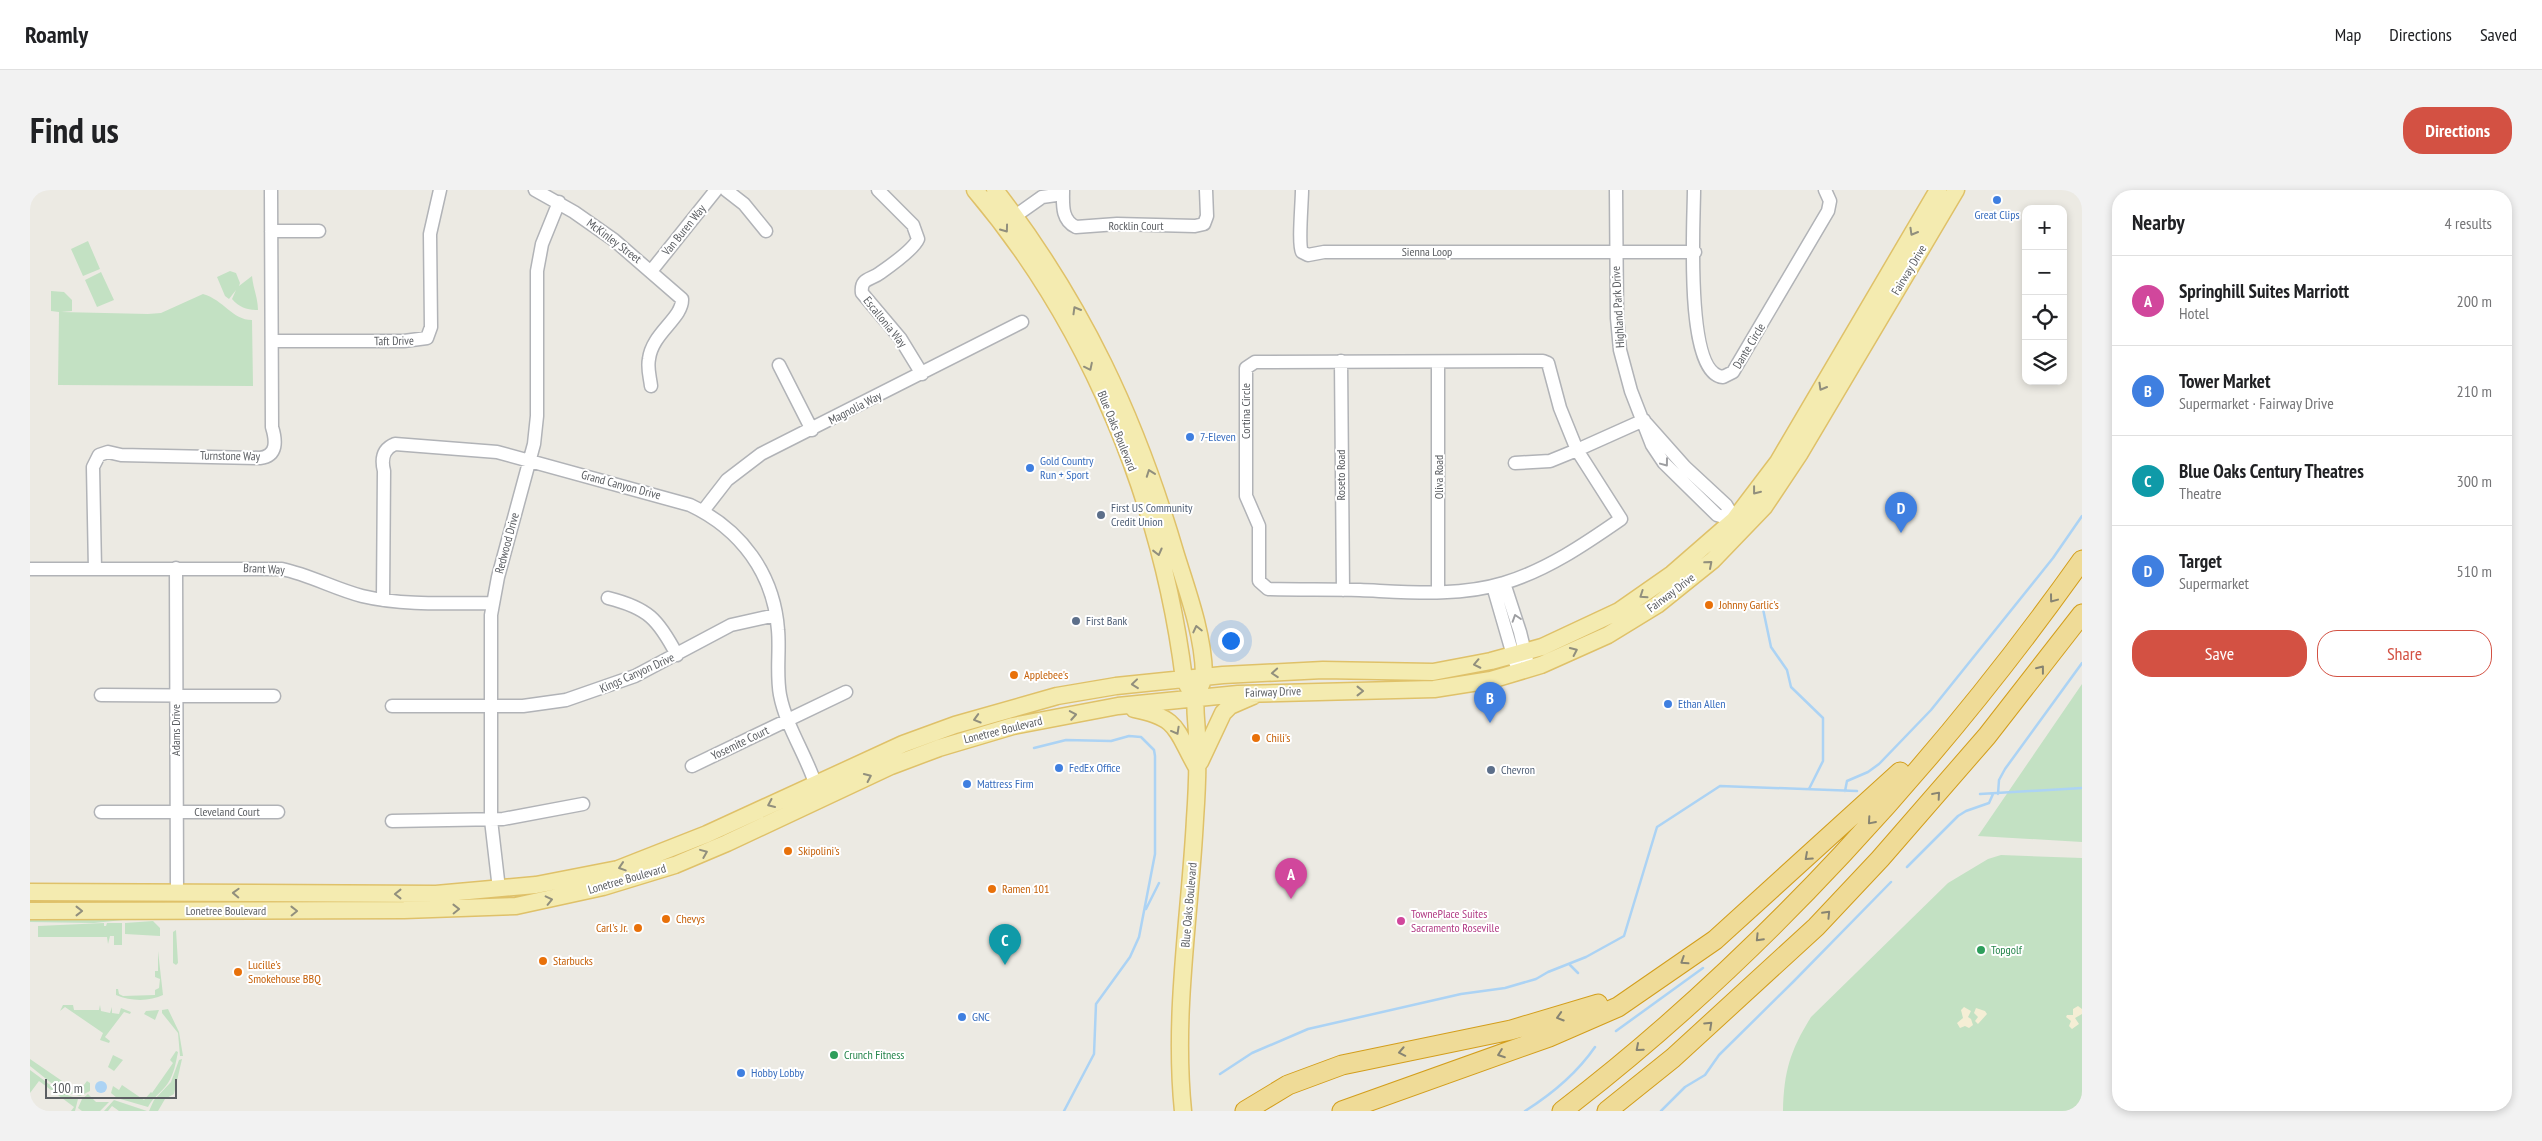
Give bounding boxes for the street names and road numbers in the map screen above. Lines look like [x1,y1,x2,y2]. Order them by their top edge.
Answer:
street label: Van Buren Way [658,201,709,259]
street label: McKinley Street [584,215,645,267]
street label: Rocklin Court [1108,218,1164,233]
street label: Fairway Drive [1888,242,1929,298]
street label: Sienna Loop [1402,244,1452,259]
street label: Highland Park Drive [1608,266,1627,348]
street label: Escallonia Way [860,293,911,351]
street label: Dante Circle [1729,320,1768,371]
street label: Taft Drive [374,333,414,348]
street label: Cortina Circle [1238,383,1253,439]
street label: Magnolia Way [826,388,884,427]
street label: Blue Oaks Boulevard [1095,388,1140,473]
street label: Turnstone Way [200,447,261,464]
street label: Roseto Road [1333,450,1348,500]
street label: Oliva Road [1431,455,1446,499]
street label: Grand Canyon Drive [580,467,663,502]
street label: Redwood Drive [491,511,522,575]
street label: Brant Way [243,560,286,577]
street label: Fairway Drive [1644,570,1698,615]
street label: Kings Canyon Drive [597,649,677,696]
street label: Fairway Drive [1245,683,1301,700]
street label: Adams Drive [168,704,183,756]
street label: Lonetree Boulevard [962,713,1044,747]
street label: Yosemite Court [708,722,772,763]
street label: Cleveland Court [194,804,261,819]
street label: Lonetree Boulevard [586,860,668,897]
street label: Blue Oaks Boulevard [1177,862,1200,948]
street label: Lonetree Boulevard [186,903,266,918]

